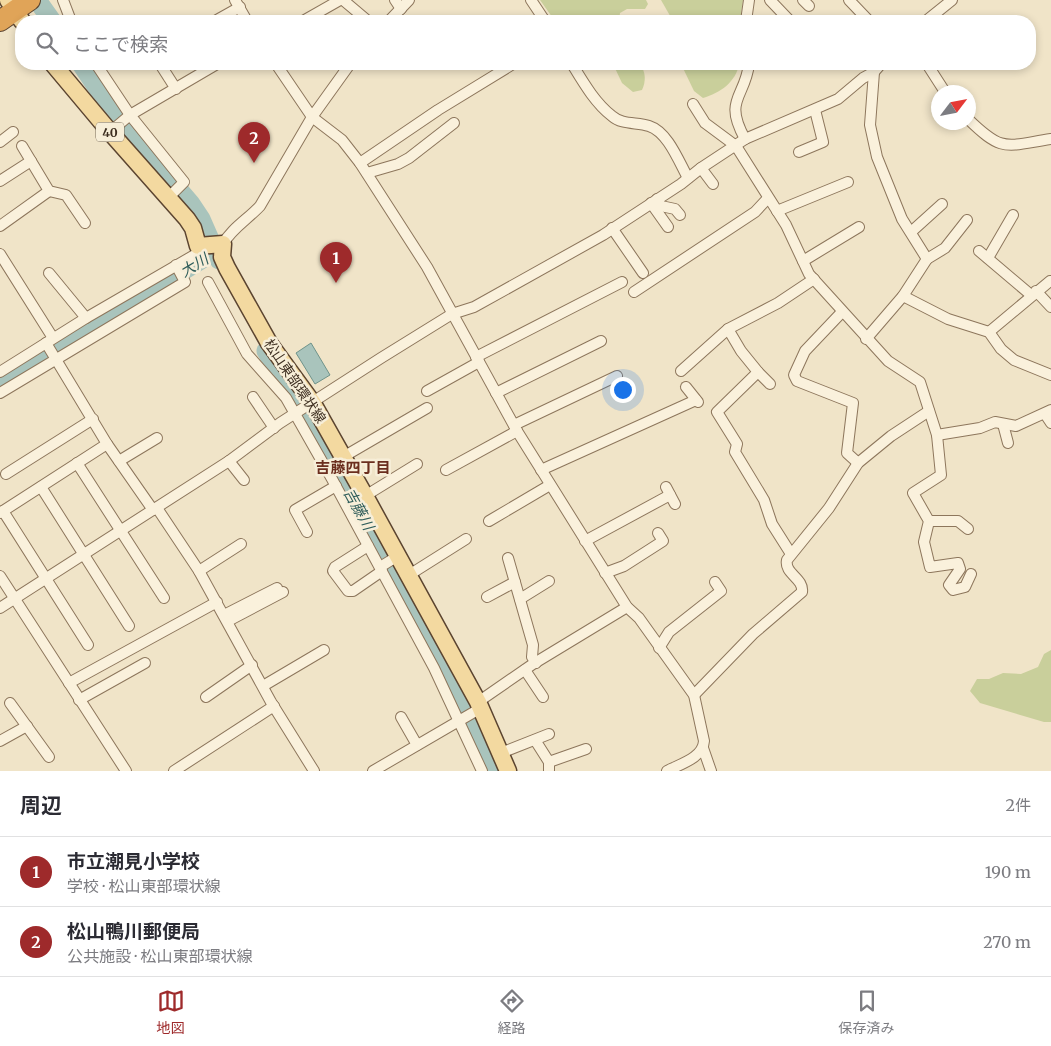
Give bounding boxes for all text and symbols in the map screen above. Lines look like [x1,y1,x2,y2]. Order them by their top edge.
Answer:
search box [15,15,1036,70]
icon: search [33,29,61,57]
text: ここで検索 [73,32,168,56]
north arrow [931,85,976,130]
road number: 40 [96,122,124,142]
pin: 2 [238,122,270,163]
pin: 1 [320,242,352,283]
water label: 大川 [176,248,213,281]
street label: 松山東部環状線 [260,335,330,427]
your location [610,377,636,403]
district label: 吉藤四丁目 [315,458,391,477]
water label: 吉藤川 [340,485,379,535]
text: 周辺 [20,792,62,819]
text: 2件 [1005,795,1031,815]
text: 市立潮見小学校 [67,849,200,873]
text: 1 [32,862,40,882]
text: 190 m [985,862,1031,882]
text: 学校 · 松山東部環状線 [67,876,220,896]
text: 松山鴨川郵便局 [67,919,200,943]
text: 2 [31,932,41,952]
text: 270 m [983,932,1031,952]
text: 公共施設 · 松山東部環状線 [67,946,252,966]
tab: 地図 [157,987,185,1037]
tab: 経路 [498,987,526,1037]
tab: 保存済み [839,987,895,1037]

